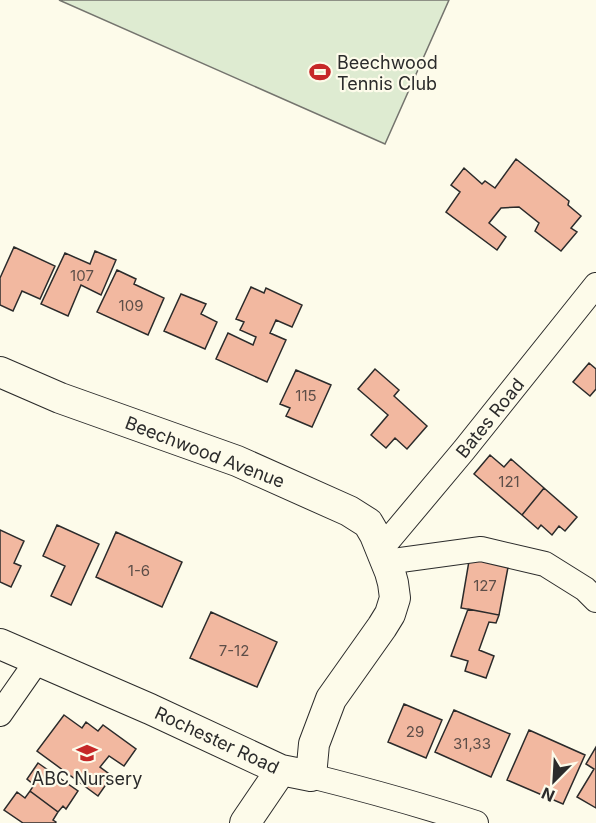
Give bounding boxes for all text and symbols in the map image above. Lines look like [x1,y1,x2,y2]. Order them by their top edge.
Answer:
place label: Beechwood Tennis Club [337,52,438,94]
sports icon: Beechwood Tennis Club [308,60,332,84]
house number: 107 [70,266,94,285]
house number: 109 [119,296,143,315]
street label: Bates Road [452,374,528,462]
house number: 115 [295,386,317,405]
street label: Beechwood Avenue [122,412,288,492]
house number: 121 [498,472,520,491]
house number: 1-6 [128,561,150,580]
house number: 127 [473,576,497,595]
house number: 7-12 [219,641,249,660]
street label: Rochester Road [152,702,282,778]
house number: 29 [406,722,424,741]
house number: 31,33 [453,734,491,753]
school or university icon: ABC Nursery [75,741,99,765]
north arrow [524,751,584,811]
place label: ABC Nursery [32,768,142,789]
text: N [538,783,558,806]

